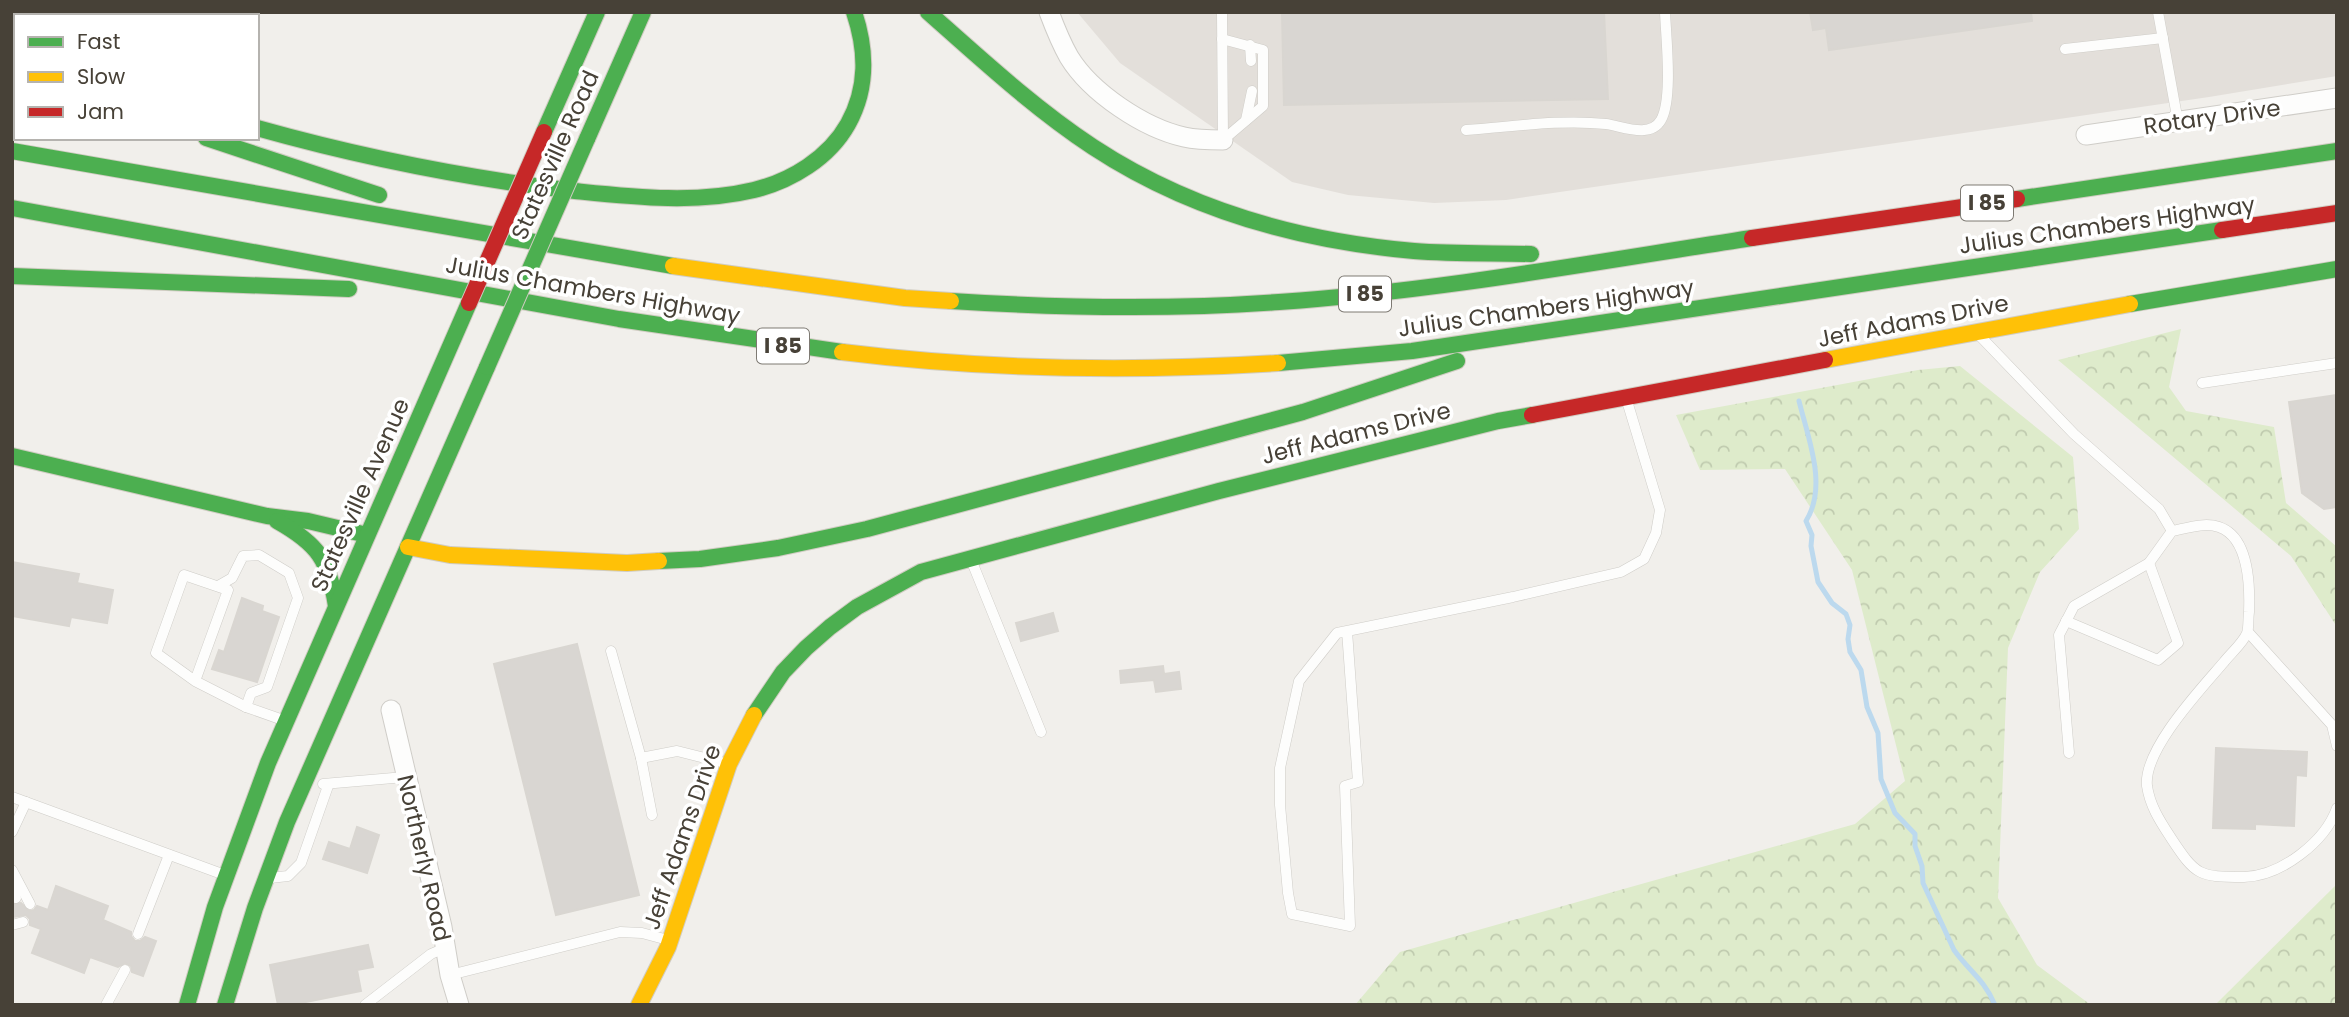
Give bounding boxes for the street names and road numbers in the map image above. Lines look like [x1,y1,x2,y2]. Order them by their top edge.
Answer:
street label: Statesville Road [503,65,607,245]
street label: Rotary Drive [2141,92,2283,142]
road number: I 85 [1961,186,2013,220]
street label: Julius Chambers Highway [1957,188,2257,262]
street label: Julius Chambers Highway [443,248,743,332]
street label: Julius Chambers Highway [1396,271,1696,345]
road number: I 85 [1339,276,1391,312]
street label: Jeff Adams Drive [1815,287,2011,355]
road number: I 85 [757,328,809,364]
street label: Statesville Avenue [303,393,417,597]
street label: Jeff Adams Drive [1258,394,1454,472]
street label: Jeff Adams Drive [635,740,729,934]
street label: Northerly Road [389,772,459,944]

